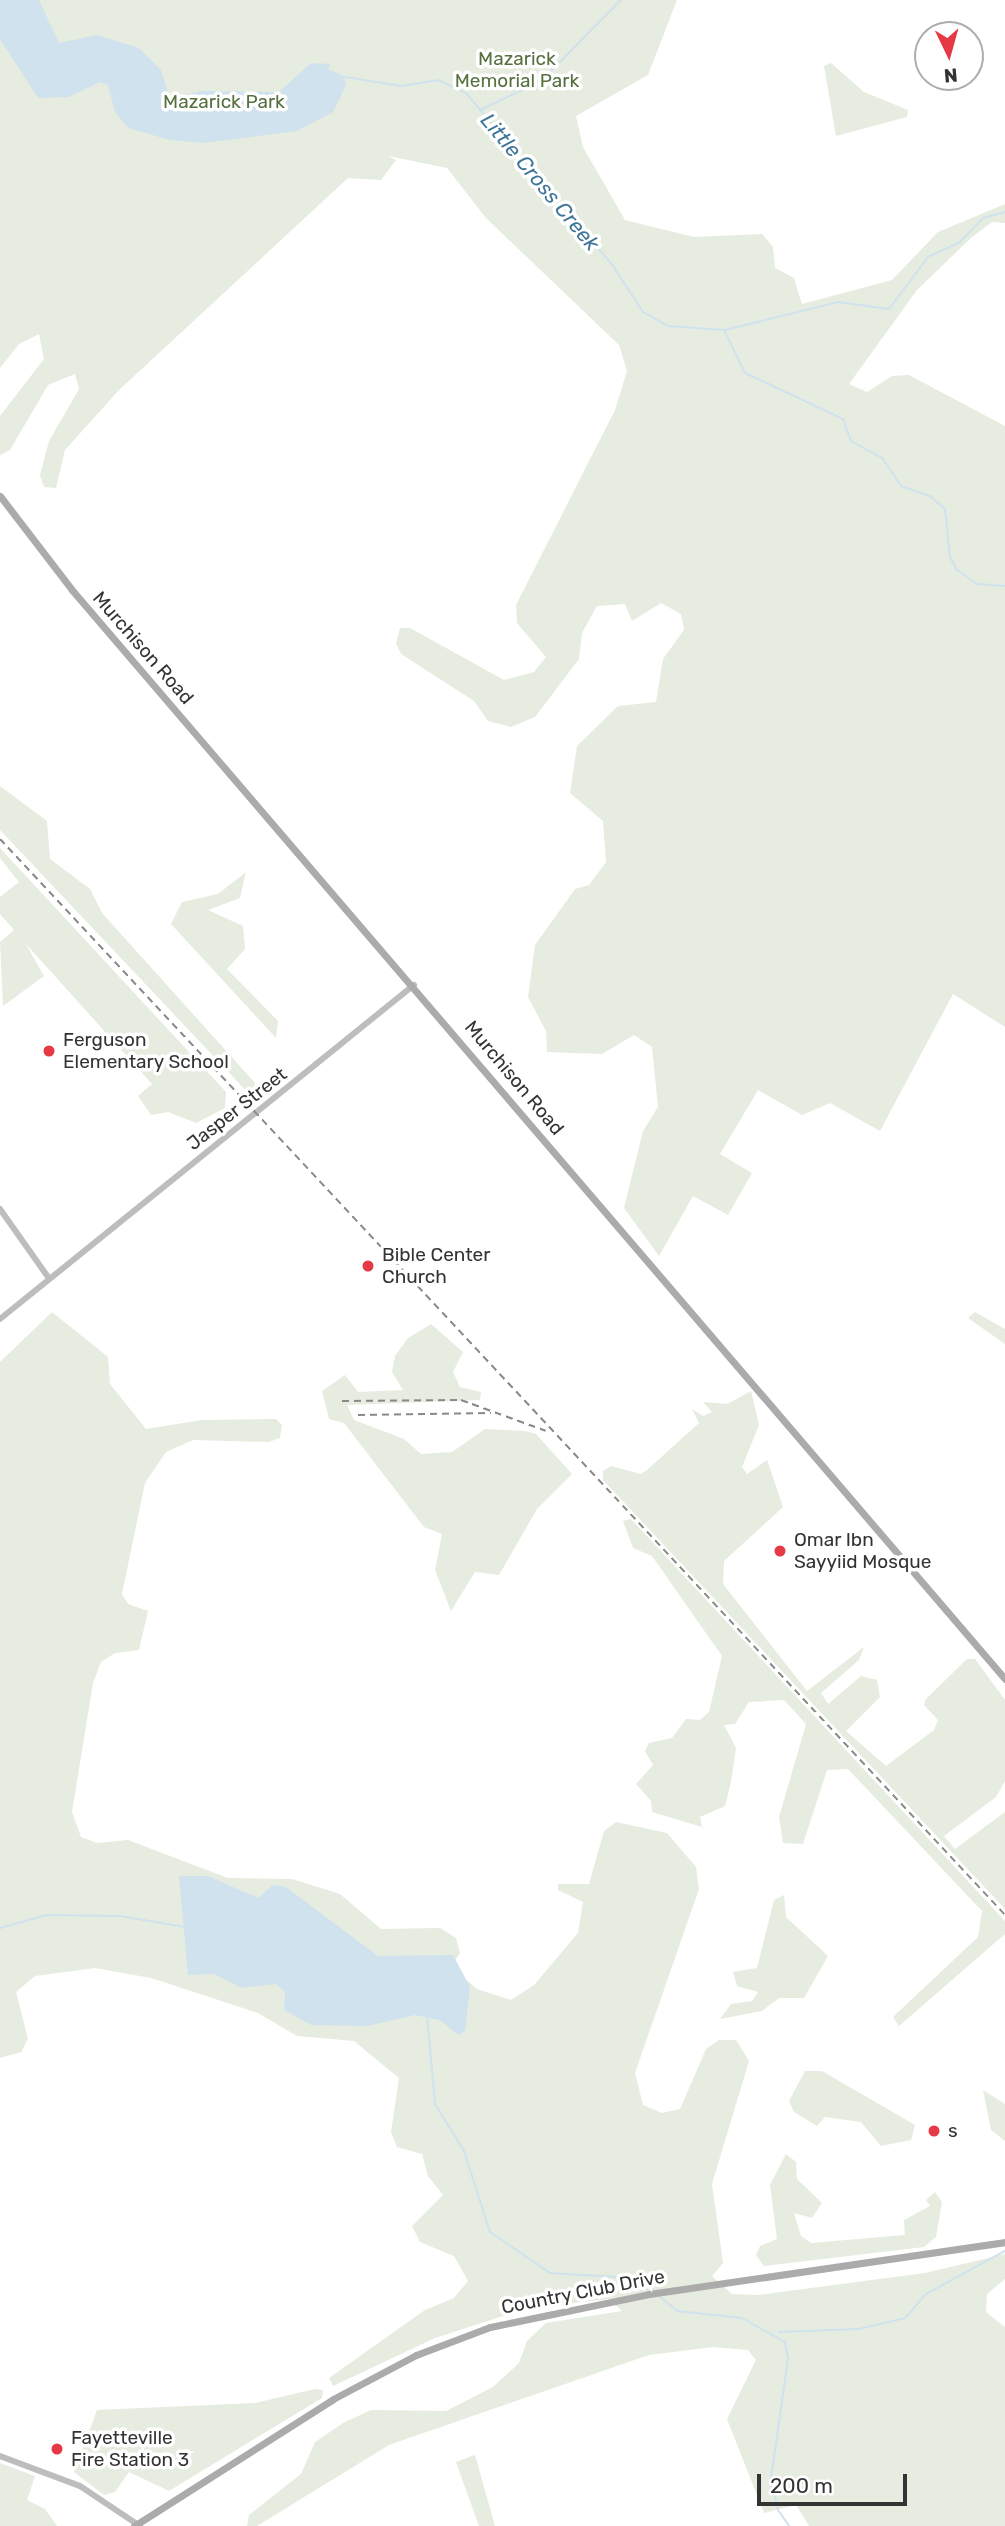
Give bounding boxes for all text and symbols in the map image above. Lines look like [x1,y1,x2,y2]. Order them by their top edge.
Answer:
north arrow [914,21,984,91]
park label: Mazarick Memorial Park [455,48,579,92]
text: N [943,63,959,87]
park label: Mazarick Park [163,91,285,113]
water label: Little Cross Creek [475,108,605,256]
street label: Murchison Road [88,587,198,709]
street label: Murchison Road [460,1016,568,1140]
place label: Ferguson Elementary School [63,1029,229,1073]
marker: Ferguson Elementary School [41,1043,57,1059]
street label: Jasper Street [182,1063,292,1155]
place label: Bible Center Church [382,1244,490,1288]
marker: Bible Center Church [360,1258,376,1274]
place label: Omar Ibn Sayyiid Mosque [794,1529,931,1573]
marker: Omar Ibn Sayyiid Mosque [772,1543,788,1559]
place label: s [948,2120,958,2142]
marker: s [926,2123,942,2139]
street label: Country Club Drive [499,2265,667,2319]
place label: Fayetteville Fire Station 3 [71,2427,189,2471]
marker: Fayetteville Fire Station 3 [49,2441,65,2457]
scale bar [760,2460,911,2504]
text: 200 m [770,2473,833,2498]

